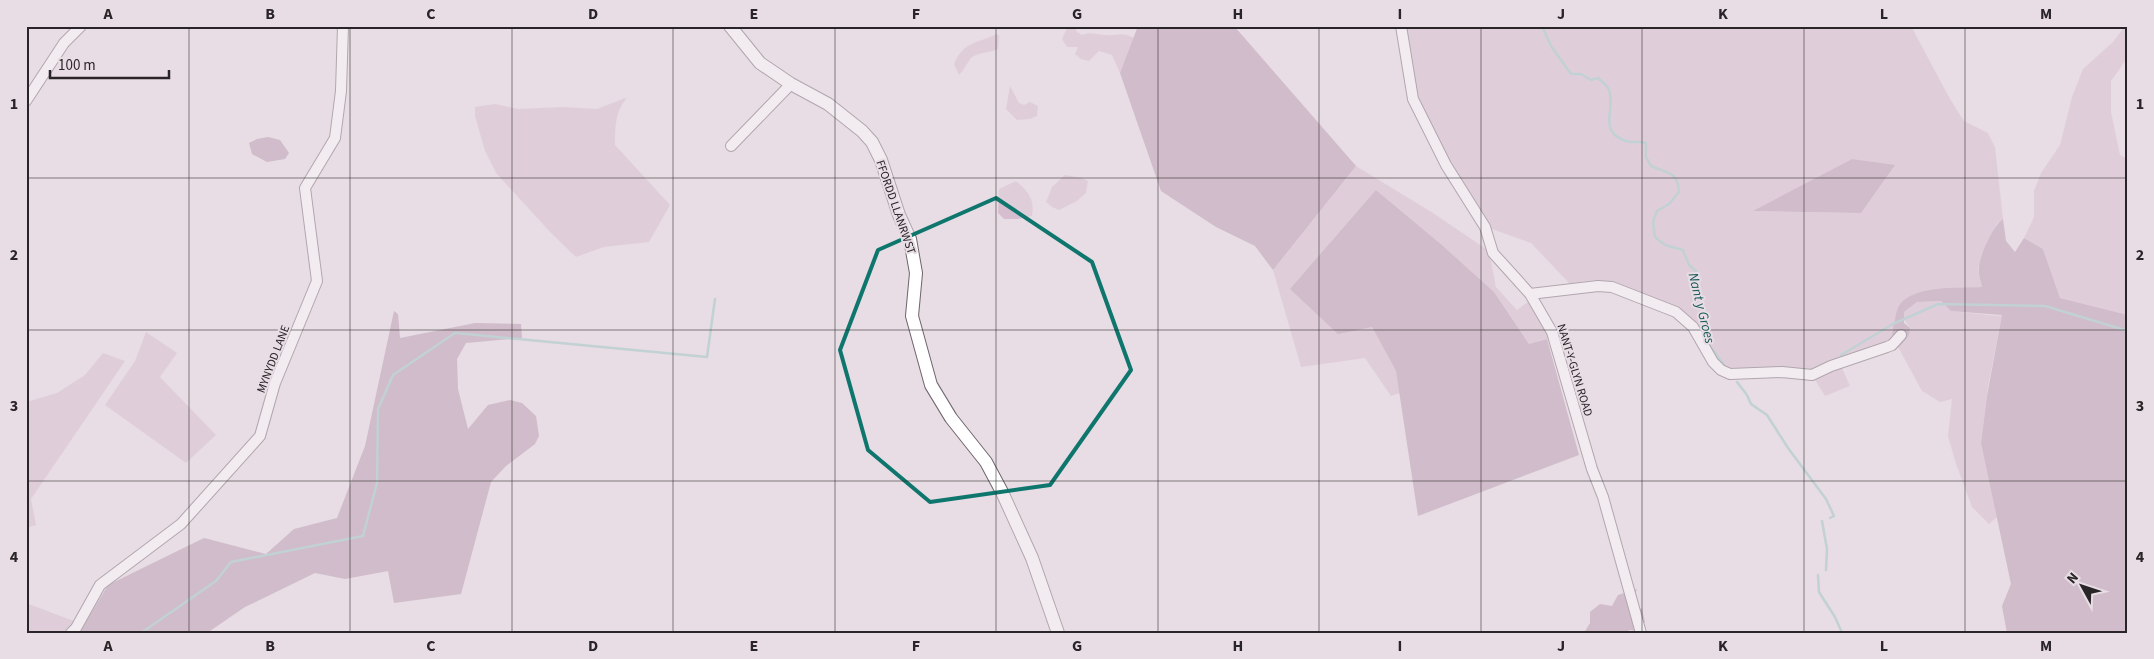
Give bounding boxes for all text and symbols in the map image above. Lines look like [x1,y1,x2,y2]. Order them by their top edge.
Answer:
text: A [102,3,113,25]
text: B [265,3,275,25]
text: C [426,3,436,25]
text: D [588,3,598,25]
text: E [750,3,758,25]
text: F [912,3,920,25]
text: G [1072,3,1082,25]
text: H [1233,3,1243,25]
text: I [1398,3,1402,25]
text: J [1557,3,1565,25]
text: K [1718,3,1728,25]
text: L [1880,3,1888,25]
text: M [2040,3,2052,25]
scale bar [50,48,169,80]
text: 100 m [58,55,96,76]
text: 1 [10,93,18,115]
text: 1 [2136,93,2144,115]
street label: FFORDD LLANRWST [871,158,920,257]
text: 2 [10,244,18,266]
text: 2 [2136,244,2144,266]
water label: Nant y Groes [1683,271,1720,346]
street label: NANT-Y-GLYN ROAD [1552,322,1597,419]
street label: MYNYDD LANE [253,323,294,396]
text: 3 [10,395,18,417]
text: 3 [2136,395,2144,417]
text: 4 [10,546,19,568]
text: 4 [2136,546,2145,568]
north arrow [2056,562,2106,612]
text: N [2062,568,2083,588]
text: A [102,635,113,657]
text: B [265,635,275,657]
text: C [426,635,436,657]
text: D [588,635,598,657]
text: E [750,635,758,657]
text: F [912,635,920,657]
text: G [1072,635,1082,657]
text: H [1233,635,1243,657]
text: I [1398,635,1402,657]
text: J [1557,635,1565,657]
text: K [1718,635,1728,657]
text: L [1880,635,1888,657]
text: M [2040,635,2052,657]

